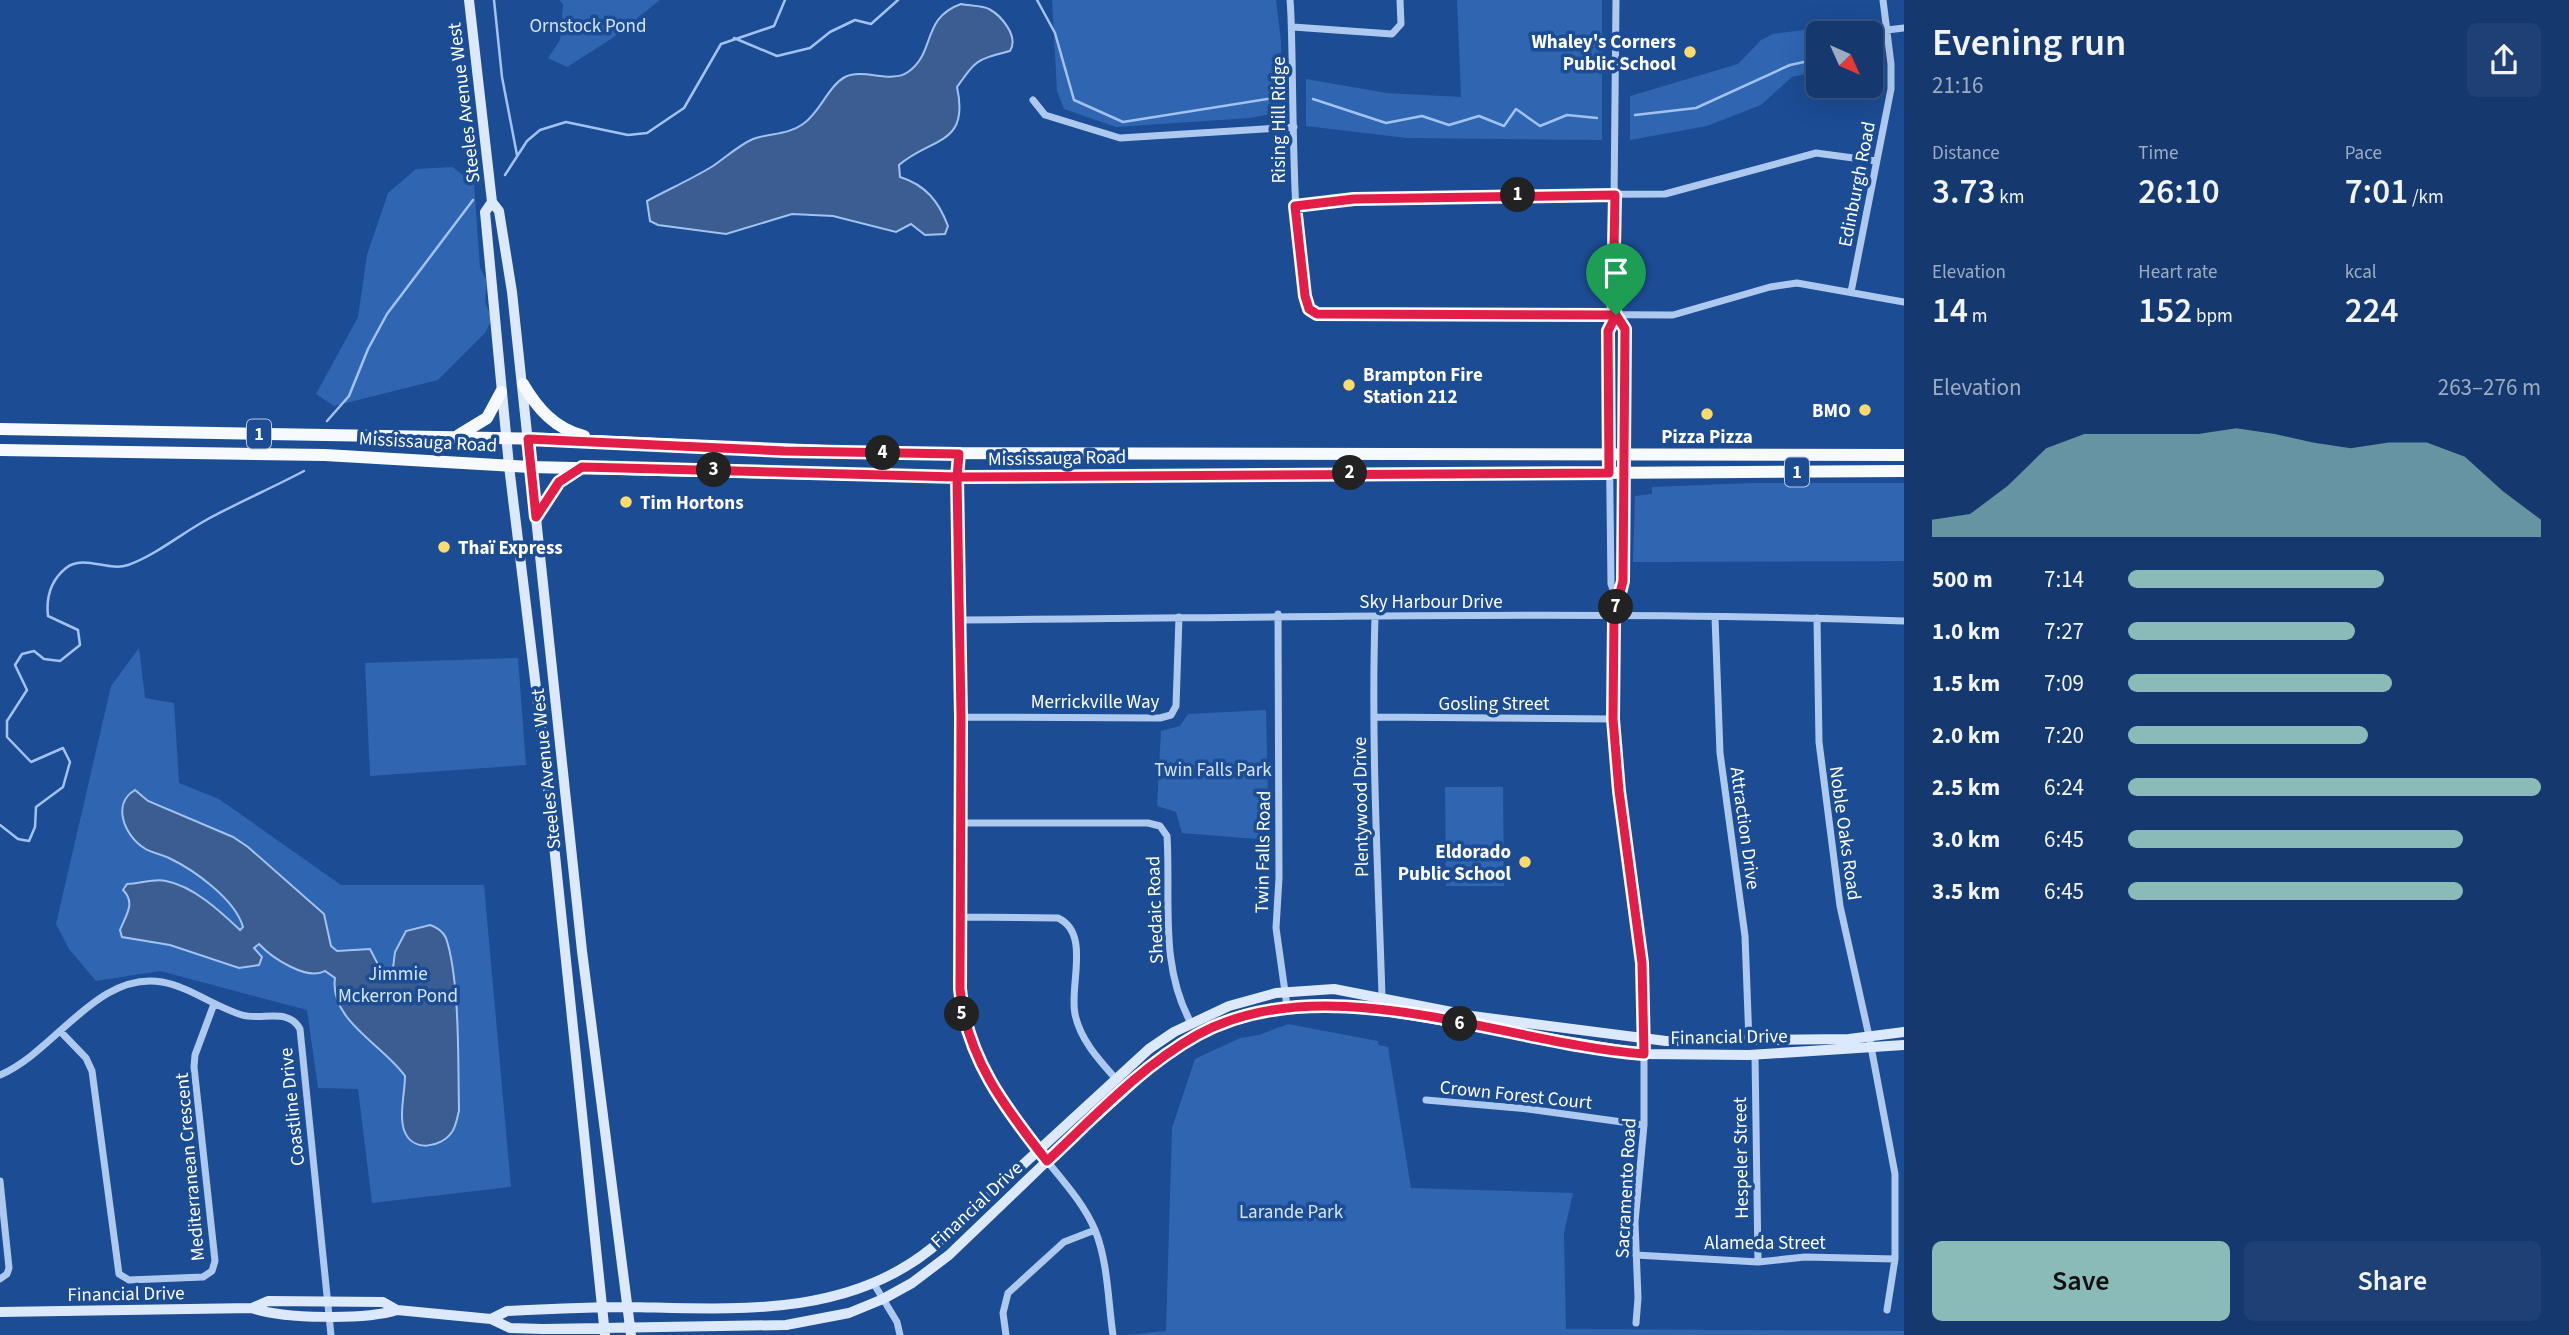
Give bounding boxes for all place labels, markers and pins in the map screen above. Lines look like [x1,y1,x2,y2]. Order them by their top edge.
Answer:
place label: Whaley's Corners Public School [1531,29,1677,78]
marker: Whaley's Corners Public School [1682,44,1698,60]
pin: 1 [1500,178,1536,212]
pin [1586,243,1646,315]
place label: Brampton Fire Station 212 [1363,362,1483,411]
marker: Brampton Fire Station 212 [1341,377,1357,393]
place label: BMO [1812,398,1851,425]
marker: BMO [1857,402,1873,418]
marker: Pizza Pizza [1699,406,1715,422]
place label: Pizza Pizza [1661,424,1753,451]
pin: 4 [866,435,900,470]
pin: 3 [696,452,732,488]
pin: 2 [1332,456,1368,490]
place label: Tim Hortons [640,490,744,517]
marker: Tim Hortons [618,494,634,510]
place label: Thaï Express [458,535,563,562]
marker: Thaï Express [436,539,452,555]
pin: 7 [1598,590,1634,624]
place label: Eldorado Public School [1398,839,1512,888]
marker: Eldorado Public School [1517,854,1533,870]
pin: 5 [944,996,979,1032]
pin: 6 [1442,1006,1478,1042]

